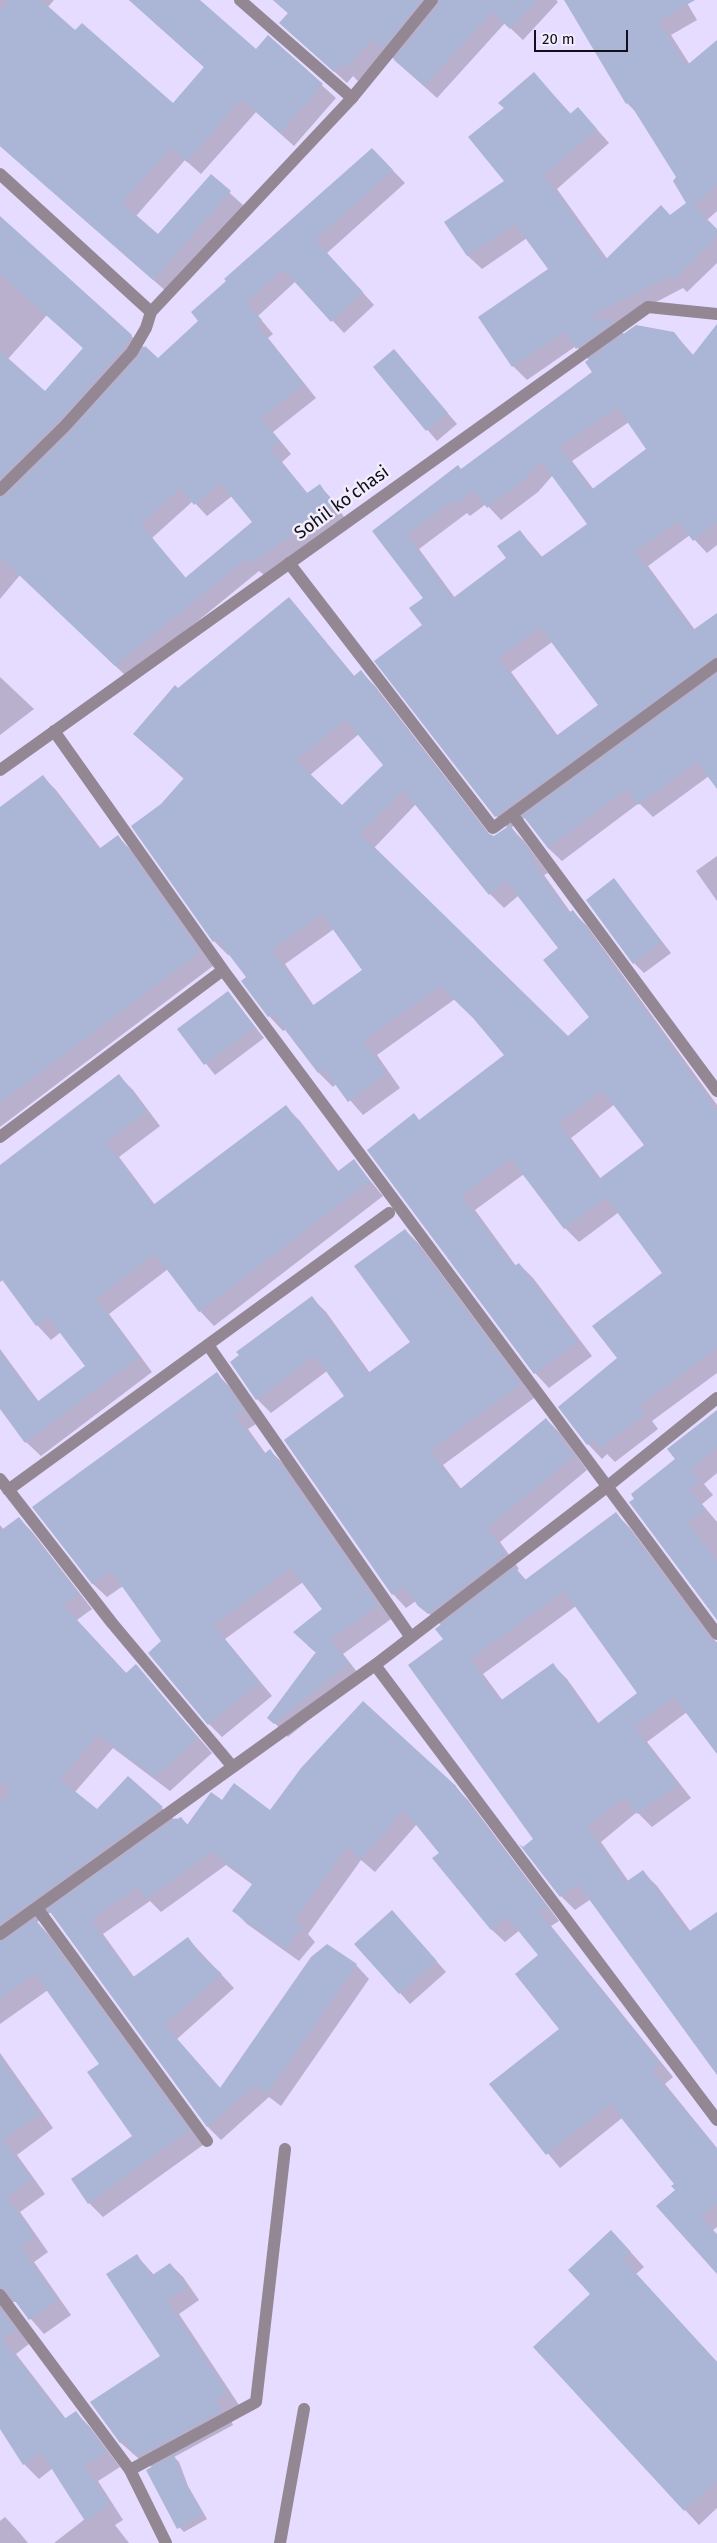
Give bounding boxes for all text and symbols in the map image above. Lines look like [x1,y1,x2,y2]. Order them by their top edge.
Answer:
scale bar [537,20,631,52]
text: 20 m [542,30,575,48]
street label: Sohil koʻchasi [291,462,393,544]

